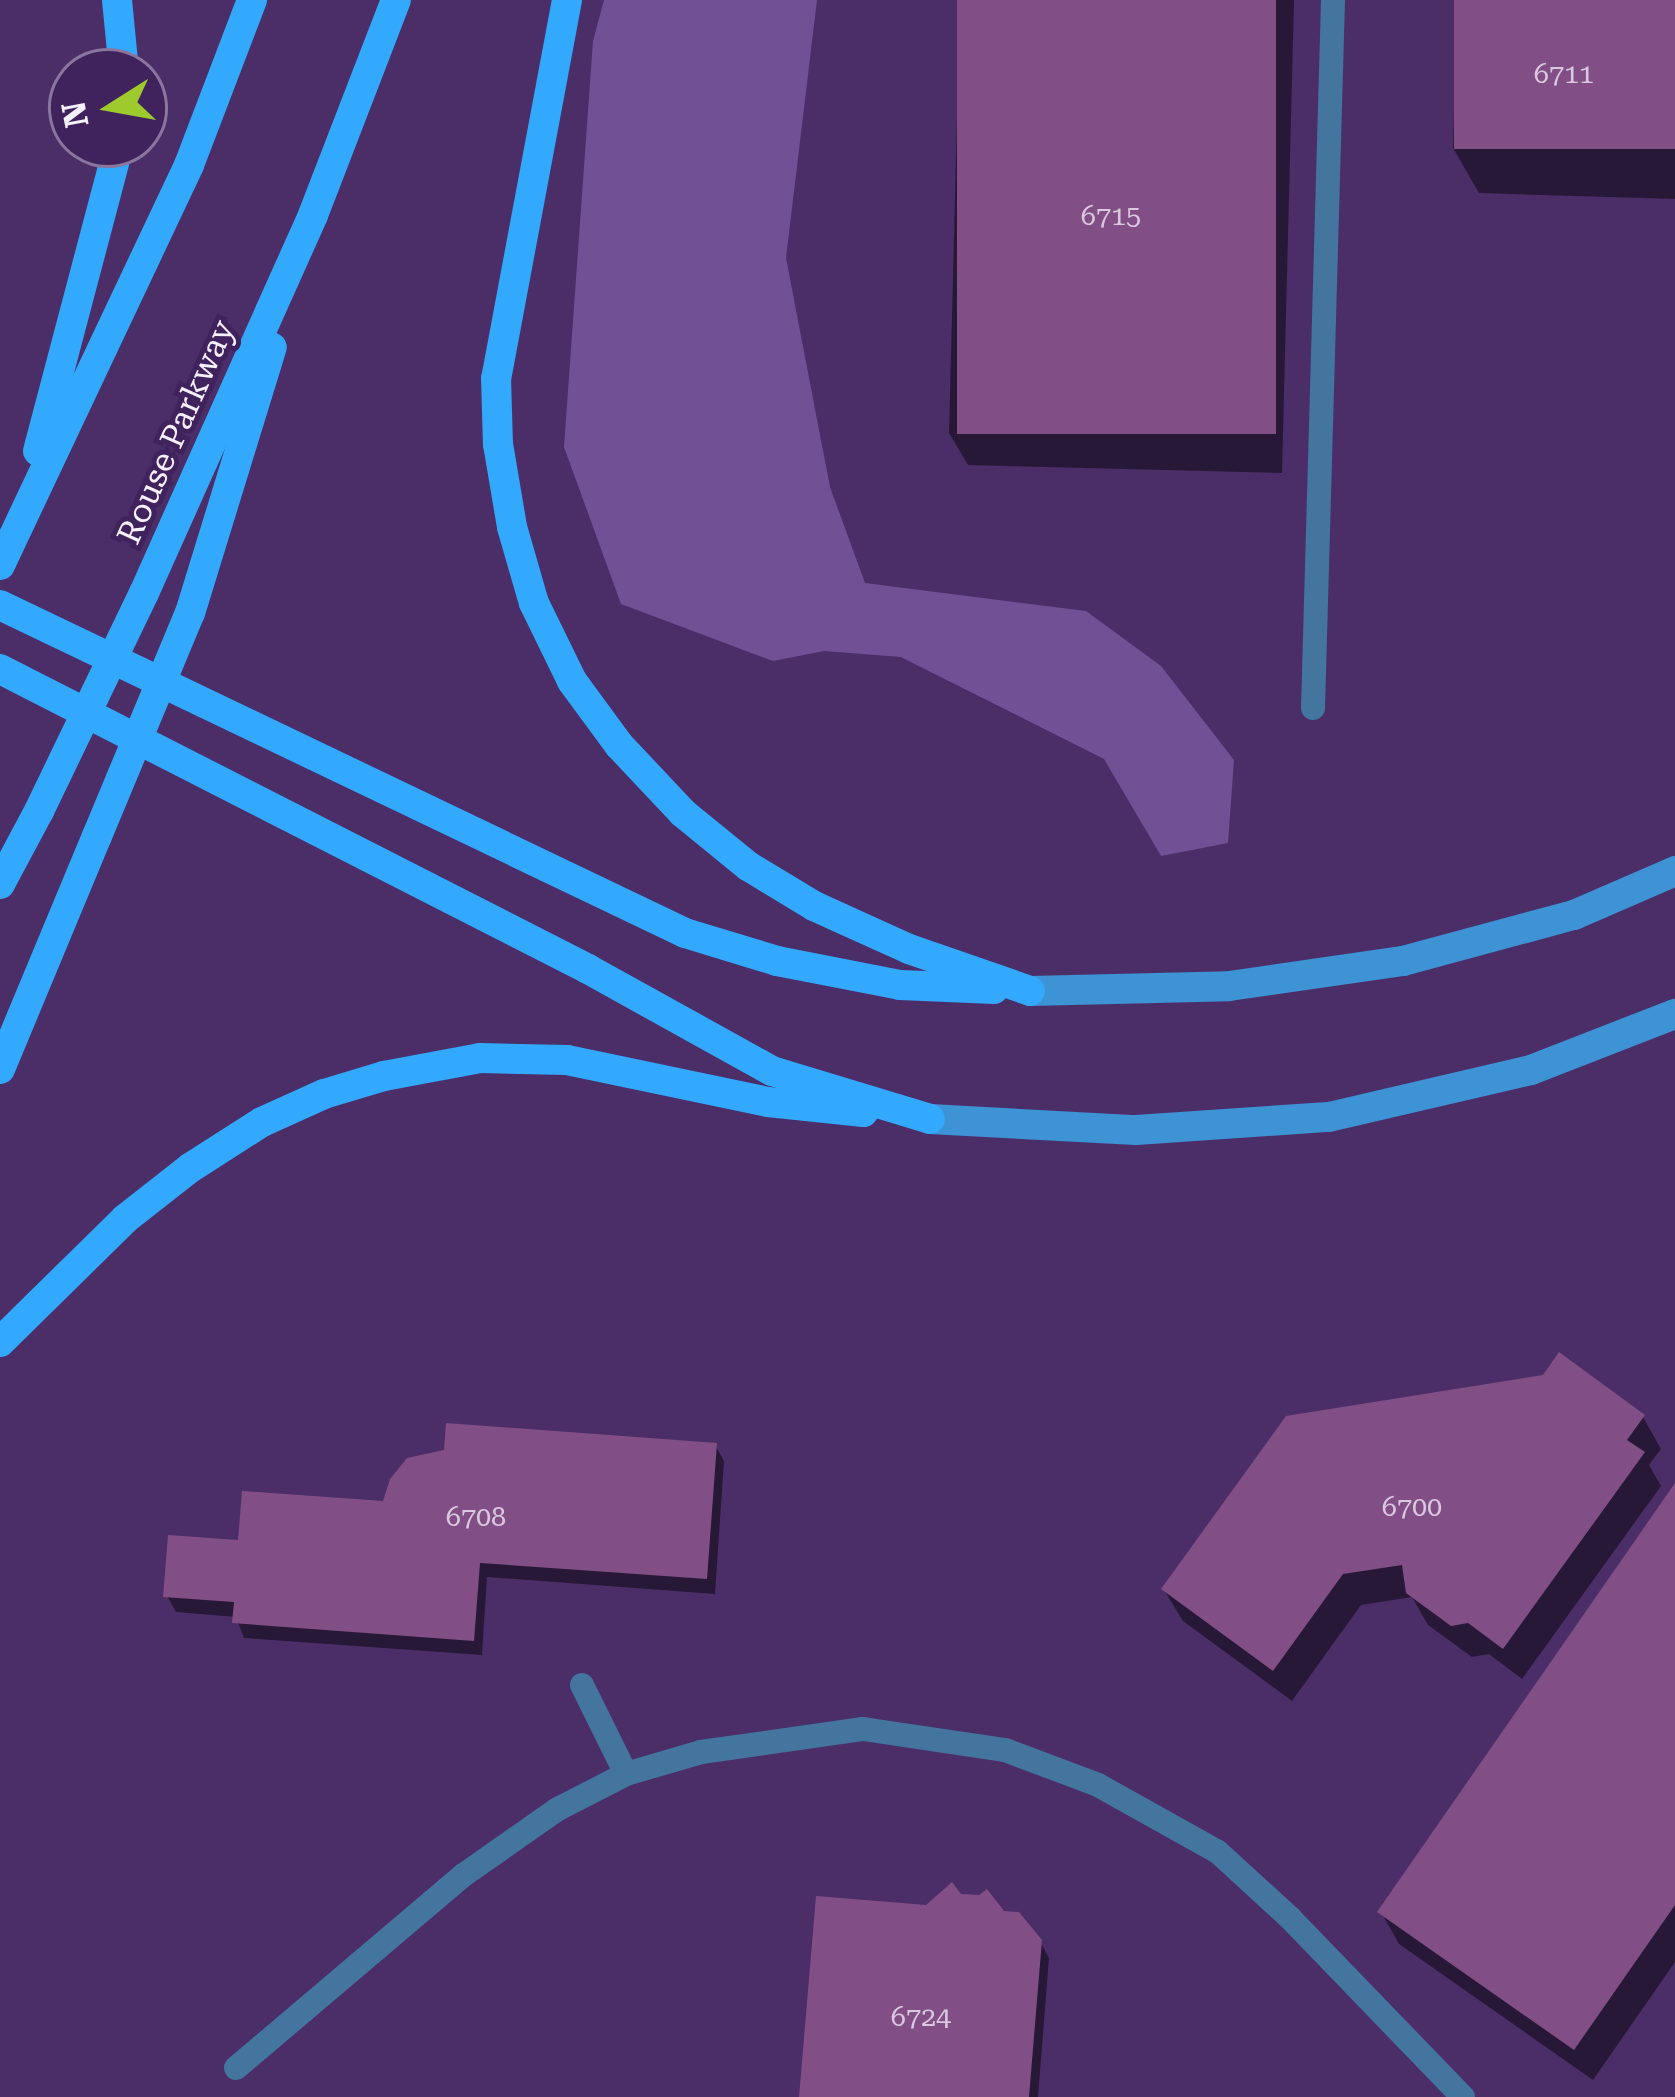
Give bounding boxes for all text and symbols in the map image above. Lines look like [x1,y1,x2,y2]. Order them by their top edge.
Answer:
north arrow [48,48,168,168]
house number: 6711 [1534,59,1594,91]
text: N [54,98,97,131]
house number: 6715 [1081,201,1141,233]
street label: Rouse Parkway [109,314,243,550]
house number: 6700 [1382,1492,1442,1524]
house number: 6708 [446,1502,506,1534]
house number: 6724 [891,2002,951,2034]

